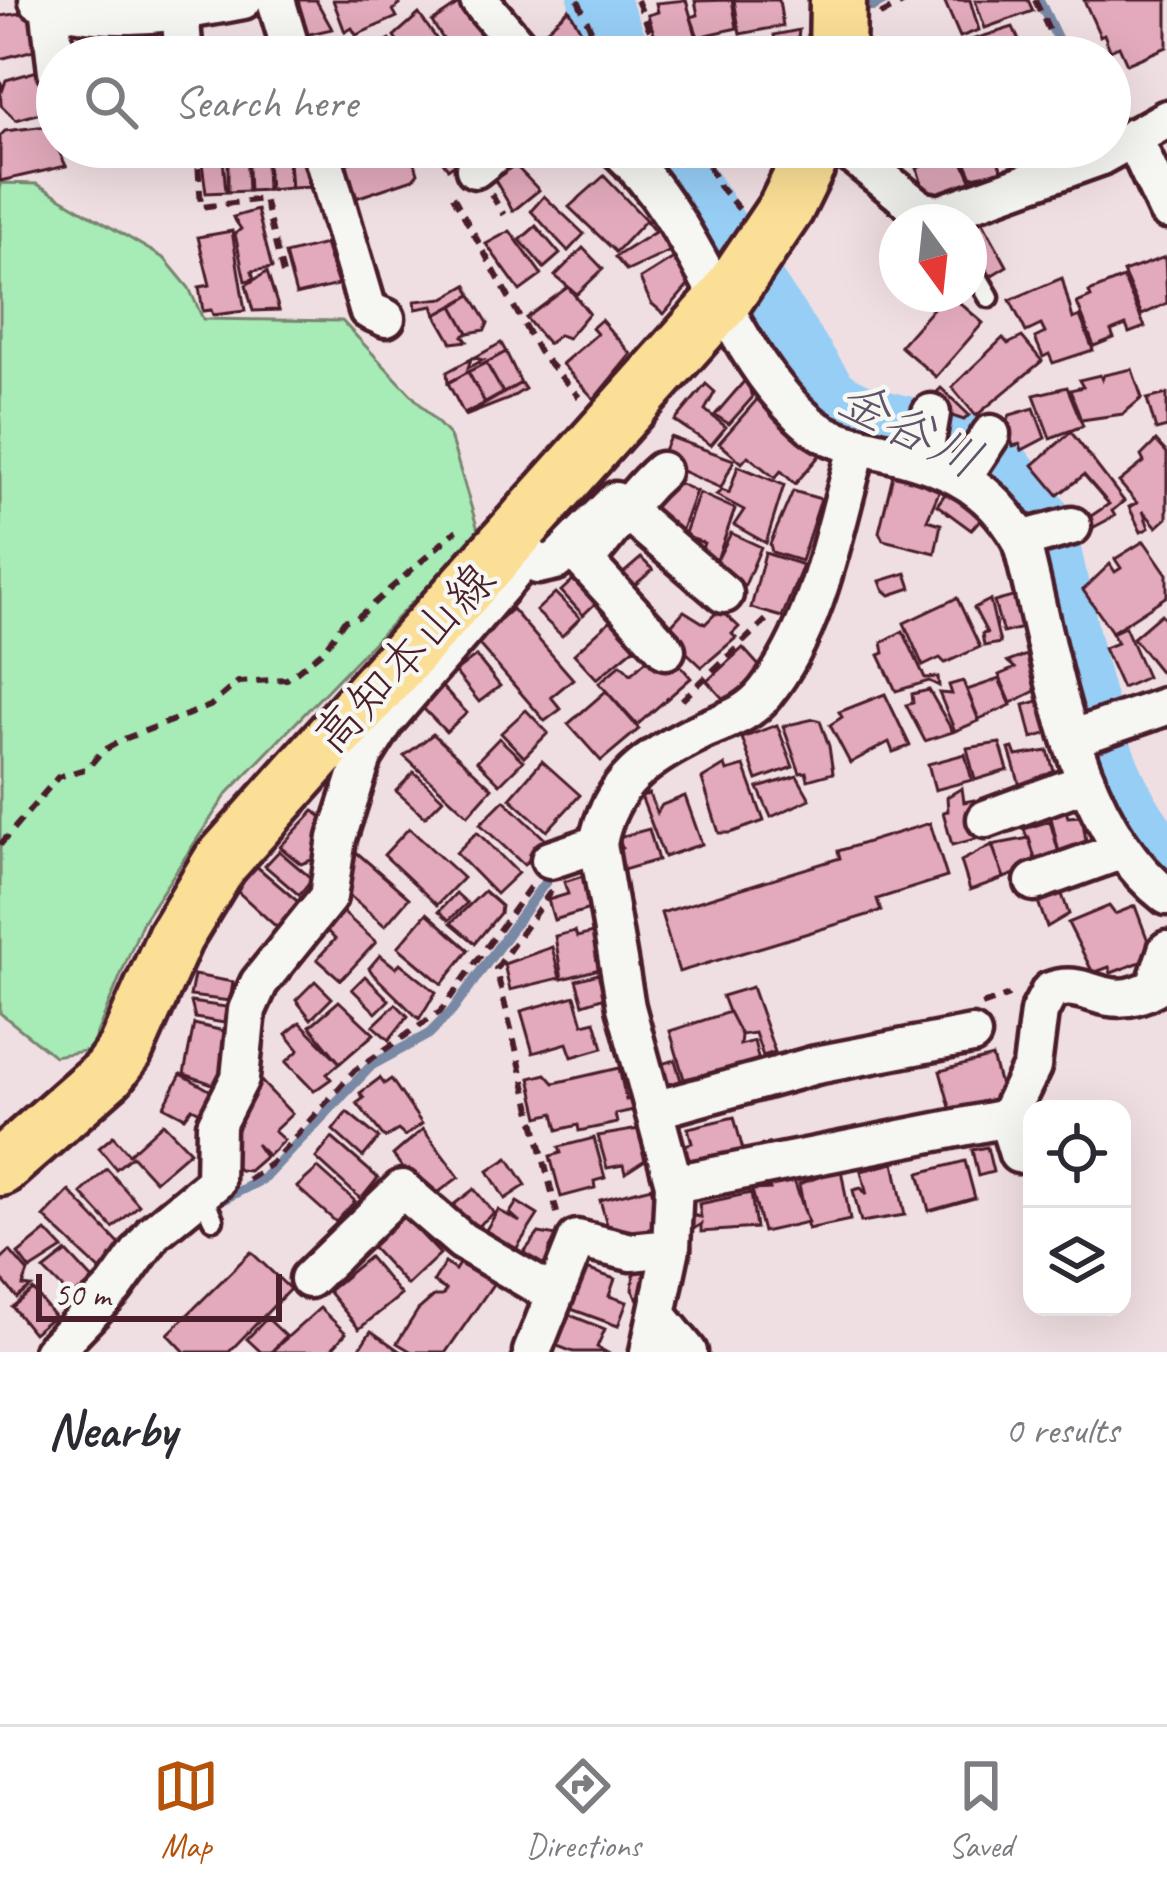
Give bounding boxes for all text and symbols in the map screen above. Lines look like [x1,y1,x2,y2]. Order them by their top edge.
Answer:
search box [36,36,1131,168]
icon: search [78,69,144,135]
text: Search here [174,74,357,131]
north arrow [879,204,987,312]
water label: 金谷川 [827,366,993,492]
street label: 高知本山線 [300,550,508,766]
map controls [1023,1100,1131,1316]
button: locate [1023,1100,1131,1208]
button: layers [1023,1208,1131,1316]
scale bar [36,1268,282,1321]
text: 50 m [54,1274,110,1316]
text: Nearby [48,1398,176,1462]
text: 0 results [1005,1406,1119,1455]
tab: Map [153,1753,219,1867]
tab: Directions [526,1753,641,1867]
tab: Saved [948,1753,1014,1867]

